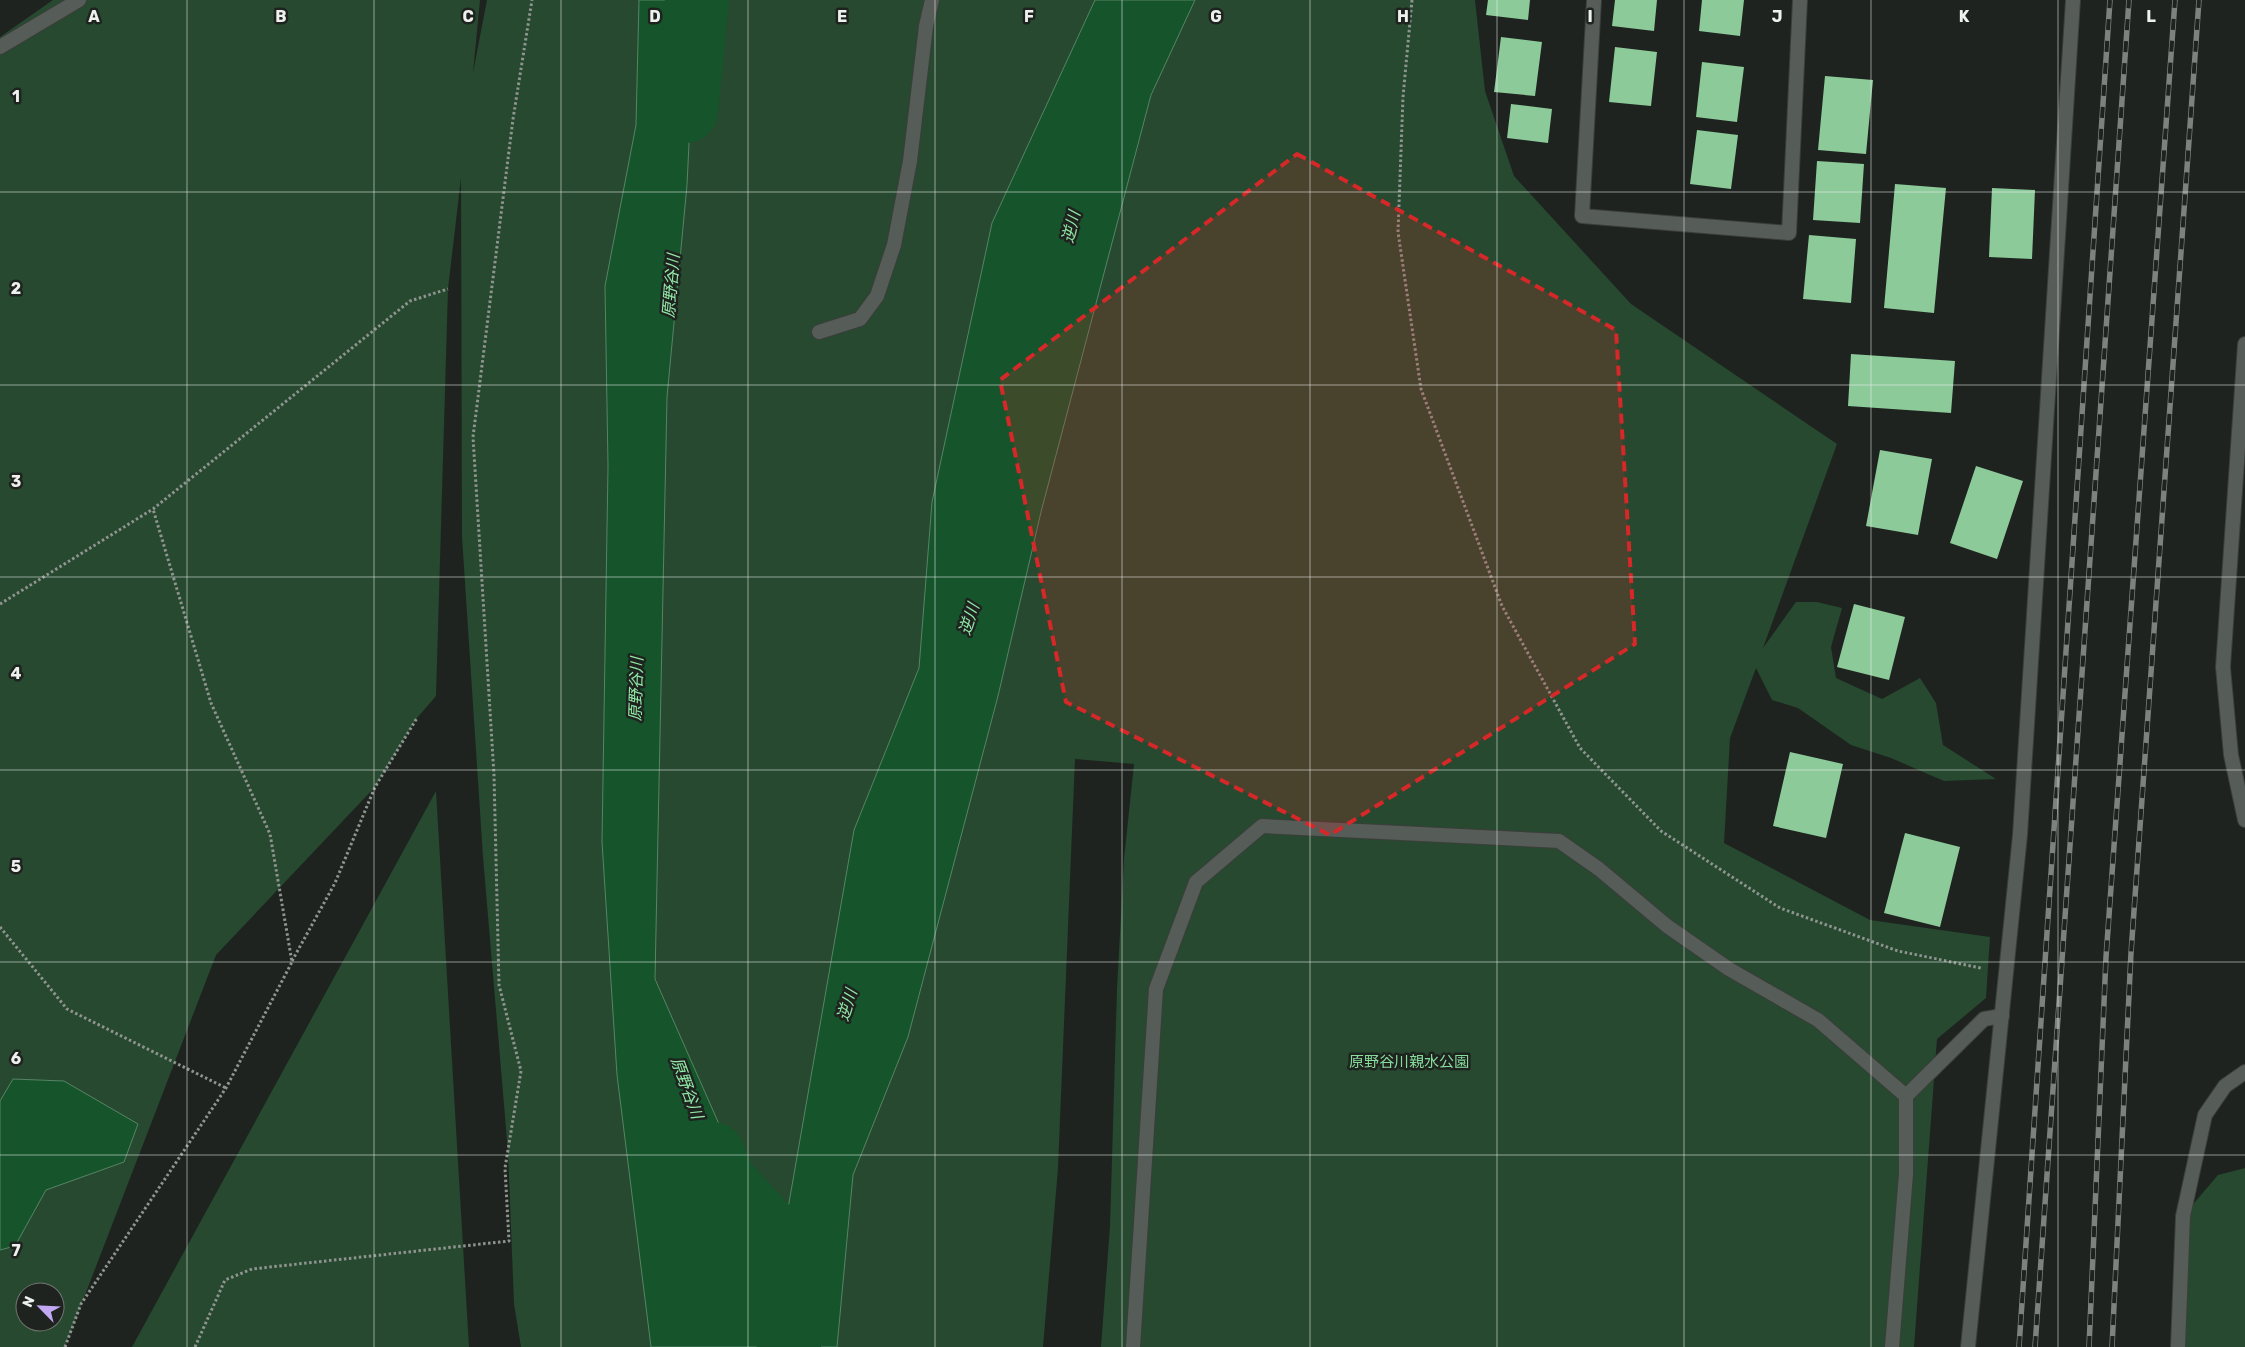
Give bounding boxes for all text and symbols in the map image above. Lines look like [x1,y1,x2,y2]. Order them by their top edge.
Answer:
text: A [88,7,100,26]
text: B [275,7,287,26]
text: C [462,7,474,26]
text: D [649,7,661,26]
text: E [837,7,847,26]
text: F [1024,7,1034,26]
text: G [1210,7,1222,26]
text: H [1397,7,1409,26]
text: I [1587,7,1593,26]
text: J [1772,7,1782,26]
text: K [1959,7,1970,26]
text: L [2146,7,2156,26]
text: 1 [12,87,20,106]
water label: 逆川 [1058,207,1085,245]
water label: 原野谷川 [659,251,683,319]
text: 2 [11,279,21,298]
text: 3 [11,472,21,491]
water label: 逆川 [955,599,984,637]
water label: 原野谷川 [625,655,647,721]
text: 4 [11,664,22,683]
text: 5 [11,857,21,876]
water label: 逆川 [833,985,861,1023]
text: 6 [11,1049,21,1068]
park label: 原野谷川親水公園 [1349,1053,1469,1071]
water label: 原野谷川 [667,1055,708,1123]
text: 7 [11,1241,21,1260]
north arrow [15,1282,65,1332]
text: N [19,1294,38,1310]

